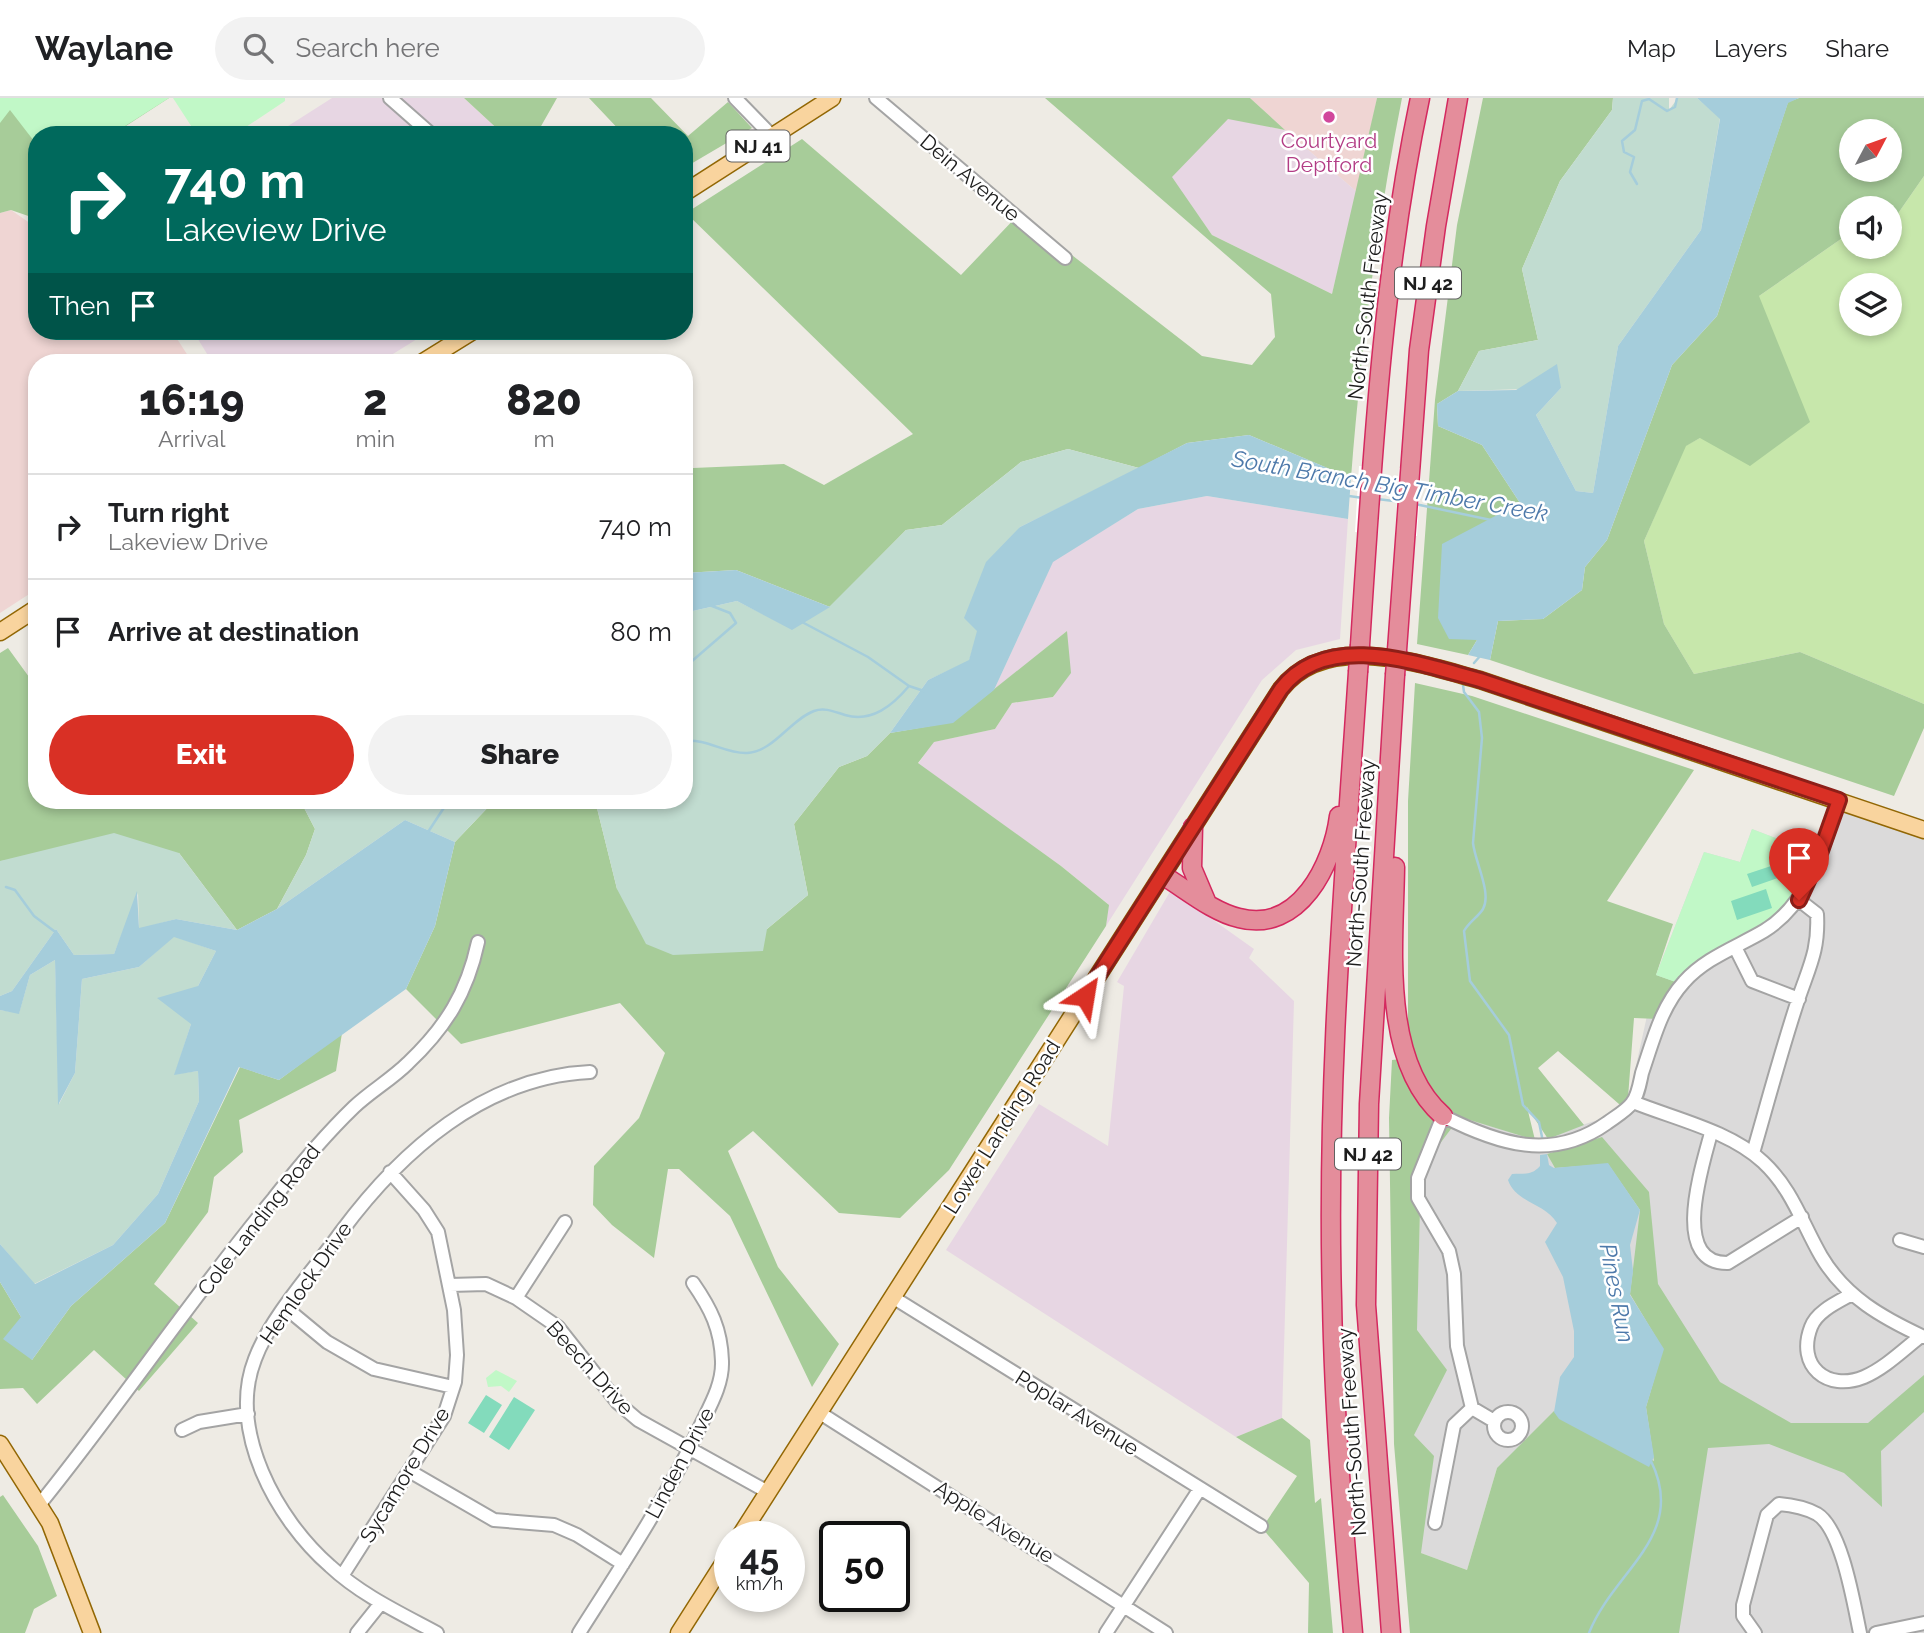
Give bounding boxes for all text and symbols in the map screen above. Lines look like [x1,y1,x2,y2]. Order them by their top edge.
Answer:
search box [215,17,705,80]
text: Waylane [35,29,173,68]
icon: search [239,29,277,67]
text: Search here [295,33,440,63]
text: Map [1627,34,1676,63]
text: Layers [1714,34,1787,63]
text: Share [1825,34,1889,63]
marker: Courtyard Deptford [1321,109,1337,125]
north arrow [1839,119,1902,182]
map controls [1839,119,1902,336]
place label: Courtyard Deptford [1281,128,1377,177]
street label: Dein Avenue [915,129,1025,227]
road number: NJ 41 [726,130,790,162]
text: 740 m [164,152,305,209]
icon: right [49,154,140,245]
street label: North-South Freeway [1342,191,1393,401]
button: sound [1839,196,1902,259]
text: Lakeview Drive [164,211,387,248]
road number: NJ 42 [1395,267,1461,298]
button: layers [1839,273,1902,336]
icon: arrive [124,287,162,325]
text: Then [49,291,110,321]
text: 16:19 [139,376,244,425]
text: 2 [363,376,387,425]
text: 820 [506,376,582,425]
text: Arrival [158,425,225,452]
text: min [356,425,395,452]
text: m [533,425,555,452]
water label: South Branch Big Timber Creek [1229,444,1550,527]
text: Turn right [108,498,229,528]
icon: right [49,508,87,546]
text: 740 m [599,512,672,542]
text: Lakeview Drive [108,528,268,555]
icon: arrive [49,613,87,651]
text: Arrive at destination [108,617,359,647]
text: 80 m [610,617,672,647]
button: Exit [49,715,354,795]
button: Share [368,715,672,795]
street label: North-South Freeway [1341,758,1380,968]
pin [1769,828,1829,900]
icon: arrive [1780,839,1818,877]
position arrow [1048,959,1122,1033]
street label: Lower Landing Road [938,1035,1065,1218]
road number: NJ 42 [1335,1138,1401,1170]
street label: Cole Landing Road [192,1139,325,1300]
street label: Hemlock Drive [254,1217,357,1349]
water label: Pines Run [1595,1241,1640,1345]
street label: Beech Drive [542,1316,639,1420]
street label: North-South Freeway [1332,1327,1371,1537]
street label: Poplar Avenue [1011,1365,1144,1460]
street label: Sycamore Drive [354,1403,455,1547]
street label: Linden Drive [640,1403,719,1523]
street label: Apple Avenue [930,1475,1059,1568]
speed limit sign: 50 [819,1521,910,1612]
text: 45 [740,1537,779,1578]
text: km/h [736,1573,783,1594]

